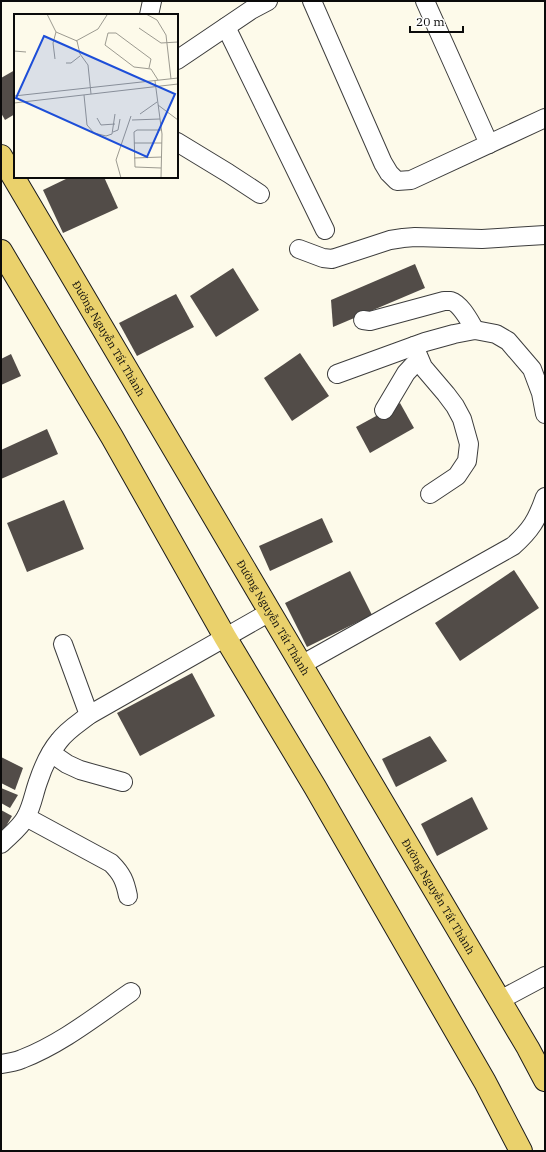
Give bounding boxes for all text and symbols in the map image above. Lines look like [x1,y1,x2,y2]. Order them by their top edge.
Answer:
scale bar [410,8,463,34]
inset map [14,14,178,178]
text: 20 m [416,14,445,29]
street label: Đường Nguyễn Tất Thành [69,278,148,399]
street label: Đường Nguyễn Tất Thành [234,557,313,678]
street label: Đường Nguyễn Tất Thành [399,836,478,957]

